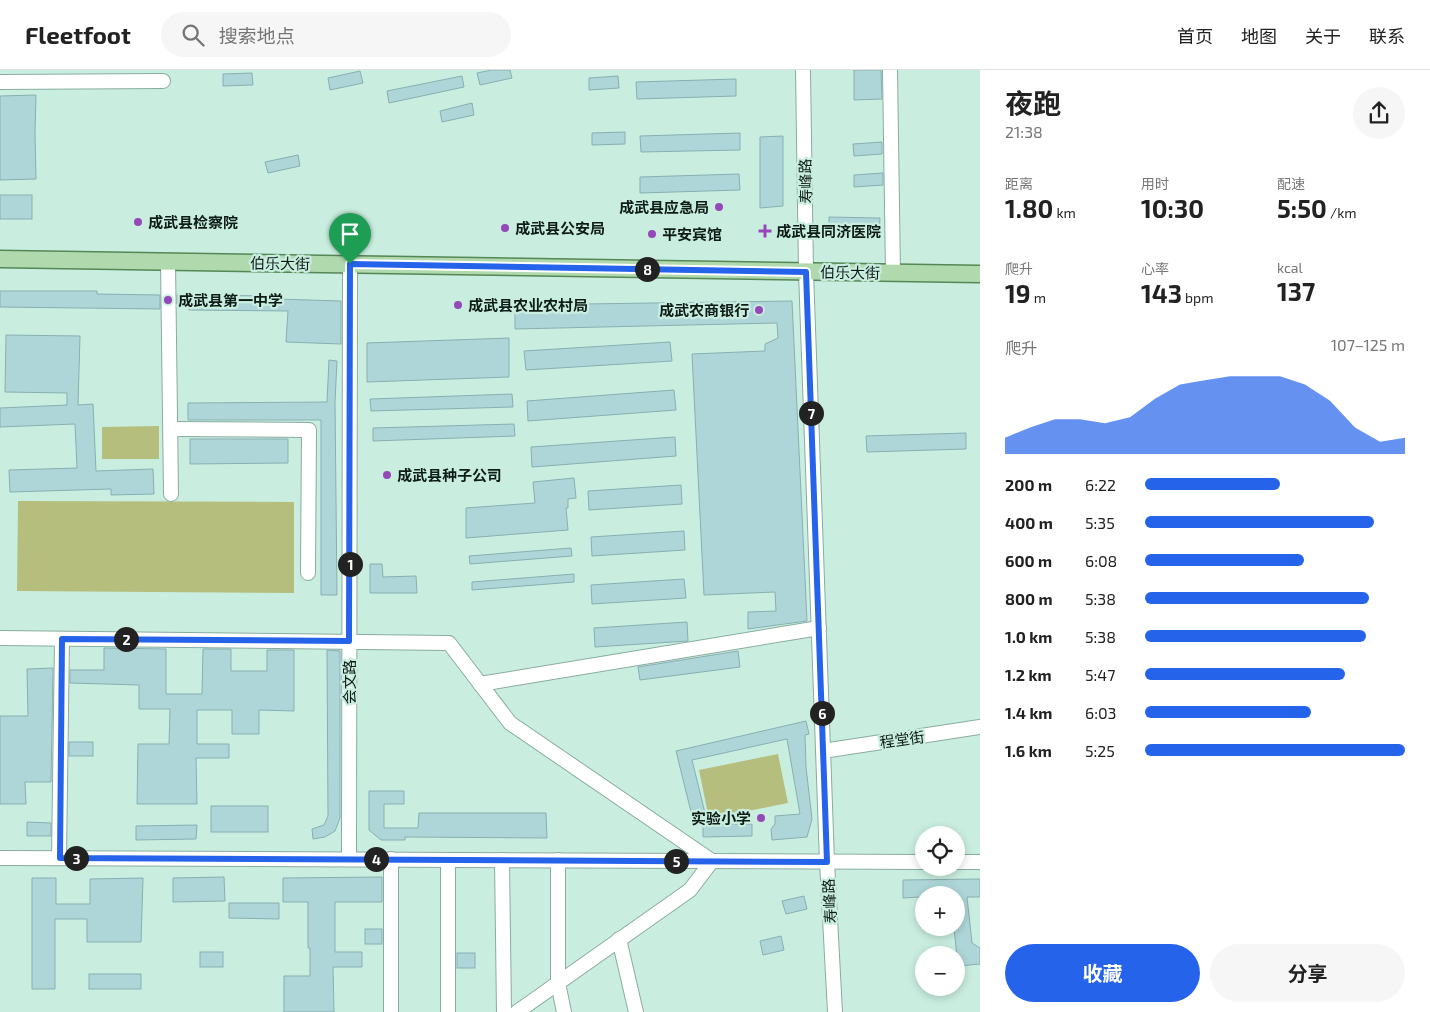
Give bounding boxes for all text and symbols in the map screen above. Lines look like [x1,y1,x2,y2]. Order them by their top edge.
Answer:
search box [161,12,511,57]
text: Fleetfoot [25,20,131,49]
icon: search [179,21,207,49]
text: 搜索地点 [219,24,295,47]
text: 首页 [1177,25,1213,47]
text: 地图 [1241,25,1277,47]
text: 关于 [1305,25,1341,47]
text: 联系 [1369,25,1405,47]
text: 夜跑 [1005,86,1061,120]
button: share [1353,87,1405,139]
text: 21:38 [1005,122,1043,141]
street label: 寿峰路 [796,158,814,204]
text: 距离 [1005,175,1033,192]
text: 用时 [1141,175,1169,192]
text: 配速 [1277,175,1305,192]
text: 1.80 [1005,193,1053,223]
text: 10:30 [1141,193,1204,223]
text: 5:50 [1277,193,1327,223]
place label: 成武县应急局 [619,198,709,216]
marker: 成武县应急局 [713,201,725,213]
text: km [1053,204,1076,221]
text: /km [1327,204,1357,221]
place label: 成武县检察院 [148,213,238,231]
pin [329,213,371,264]
marker: 成武县检察院 [132,216,144,228]
place label: 成武县公安局 [515,219,605,237]
icon: arrive [336,220,364,248]
marker: 成武县公安局 [499,222,511,234]
place label: 成武县同济医院 [776,222,881,240]
marker: 成武县同济医院 [758,224,772,238]
place label: 平安宾馆 [662,225,722,243]
marker: 平安宾馆 [646,228,658,240]
street label: 伯乐大街 [250,253,310,273]
pin: 8 [634,256,660,282]
text: kcal [1277,259,1303,276]
text: 爬升 [1005,260,1033,277]
text: 心率 [1141,260,1169,277]
text: 8 [643,261,652,278]
street label: 伯乐大街 [820,262,880,282]
text: 137 [1277,276,1315,306]
text: 19 [1005,278,1031,308]
text: 143 [1141,278,1182,308]
text: m [1031,289,1046,306]
text: bpm [1182,289,1213,306]
place label: 成武县第一中学 [178,291,283,309]
marker: 成武县第一中学 [162,294,174,306]
place label: 成武县农业农村局 [468,296,588,314]
marker: 成武县农业农村局 [452,299,464,311]
place label: 成武农商银行 [659,301,749,319]
marker: 成武农商银行 [753,304,765,316]
text: 107–125 m [1331,335,1405,354]
text: 爬升 [1005,338,1037,357]
pin: 7 [798,400,824,426]
text: 7 [808,405,815,422]
place label: 成武县种子公司 [397,466,502,484]
marker: 成武县种子公司 [381,469,393,481]
text: 200 m [1005,475,1052,494]
text: 6:22 [1085,475,1116,494]
text: 400 m [1005,513,1053,532]
text: 5:35 [1085,513,1115,532]
text: 600 m [1005,551,1052,570]
text: 6:08 [1085,551,1117,570]
pin: 1 [338,552,362,576]
text: 1 [347,556,354,573]
text: 800 m [1005,589,1053,608]
text: 5:38 [1085,589,1116,608]
pin: 2 [114,626,138,652]
text: 1.0 km [1005,627,1052,646]
text: 5:38 [1085,627,1116,646]
text: 2 [122,631,131,648]
street label: 会文路 [340,659,358,705]
text: 1.2 km [1005,665,1052,684]
text: 5:47 [1085,665,1115,684]
pin: 6 [810,700,834,726]
text: 1.4 km [1005,703,1052,722]
text: 6:03 [1085,703,1116,722]
text: 6 [818,705,827,722]
street label: 程堂街 [878,727,926,751]
text: 1.6 km [1005,741,1052,760]
text: 5:25 [1085,741,1115,760]
place label: 实验小学 [691,809,751,827]
marker: 实验小学 [755,812,767,824]
map controls [915,826,965,996]
button: locate [915,826,965,876]
pin: 3 [64,846,88,870]
pin: 4 [364,846,388,872]
pin: 5 [664,848,688,874]
text: 3 [73,850,80,867]
text: 4 [372,851,381,868]
text: 5 [673,853,680,870]
street label: 寿峰路 [819,878,839,924]
button: + [915,886,965,936]
button: 收藏 [1005,944,1200,1002]
button: 分享 [1210,944,1405,1002]
button: − [915,946,965,996]

